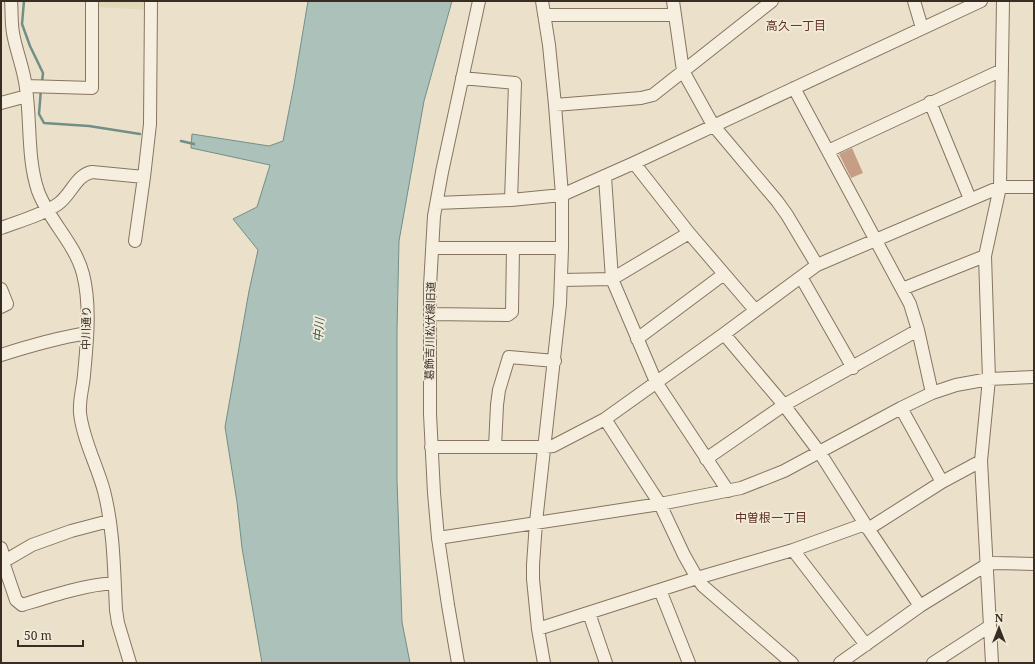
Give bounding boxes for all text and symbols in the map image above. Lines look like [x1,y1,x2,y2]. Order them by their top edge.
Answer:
district label: 高久一丁目 [766,17,826,34]
street label: 葛飾吉川松伏線旧道 [421,281,438,381]
street label: 中川通り [78,306,93,350]
water label: 中川 [309,315,328,343]
district label: 中曽根一丁目 [735,509,807,526]
north arrow [979,608,1019,648]
text: N [995,610,1004,625]
scale bar [18,622,83,648]
text: 50 m [24,627,52,644]

